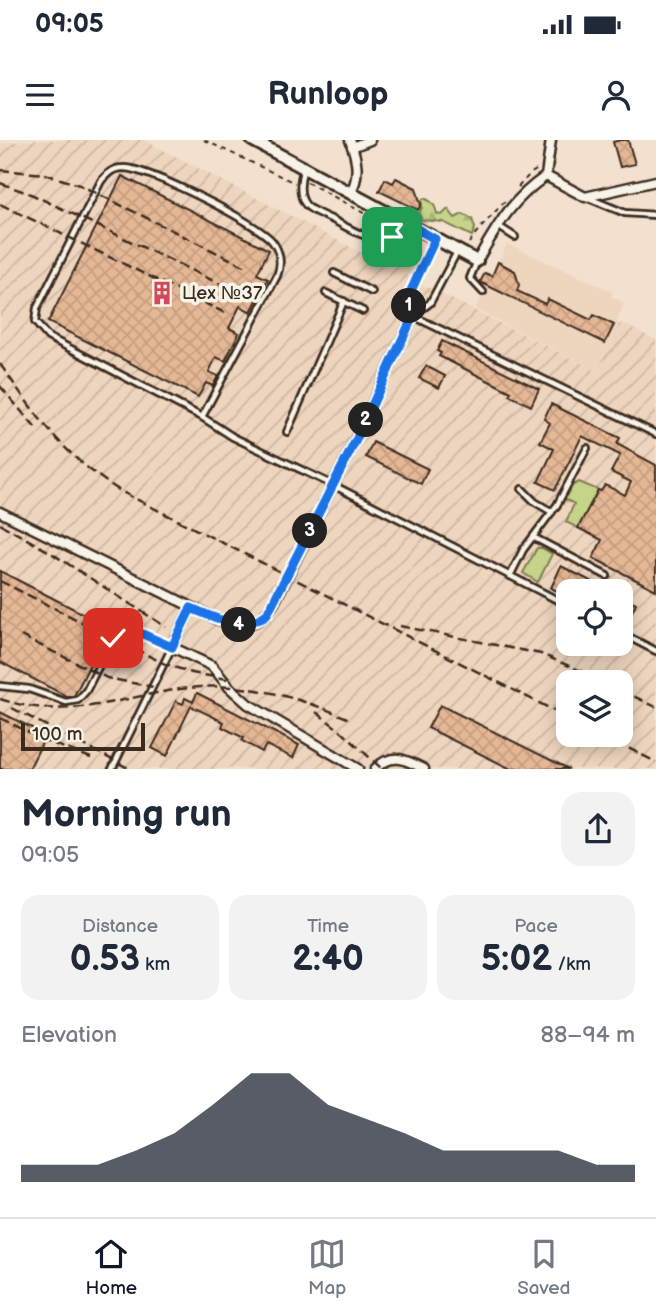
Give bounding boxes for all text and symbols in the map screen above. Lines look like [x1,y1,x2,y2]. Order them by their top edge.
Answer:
text: 09:05 [35,9,104,40]
text: Runloop [268,75,388,114]
icon: menu [21,76,59,114]
icon: person [597,76,635,114]
pin [362,207,422,267]
icon: arrive [373,218,411,256]
building icon: Цех №37 [148,279,176,307]
place label: Цех №37 [182,282,263,305]
pin: 1 [392,288,426,324]
text: 1 [405,294,413,317]
pin: 2 [348,402,384,438]
text: 2 [360,408,371,431]
pin: 3 [292,514,328,548]
text: 3 [304,519,315,542]
map controls [556,579,633,747]
button: locate [556,579,633,656]
pin [83,608,143,668]
pin: 4 [222,608,256,643]
text: 4 [233,613,244,636]
icon: check [94,619,132,657]
button: layers [556,670,633,747]
scale bar [21,720,145,752]
text: 100 m [32,723,83,746]
text: Morning run [21,792,232,837]
button: share [561,792,635,866]
text: 09:05 [21,841,79,869]
text: Distance [82,915,158,938]
text: Time [307,915,349,938]
text: Pace [514,915,558,938]
text: 0.53 [70,938,140,981]
text: 2:40 [292,938,364,981]
text: 5:02 [481,938,552,981]
text: km [140,953,170,976]
text: /km [552,953,591,976]
text: Elevation [21,1021,117,1049]
text: 88–94 m [540,1021,635,1049]
tab: Home [85,1235,137,1300]
tab: Map [308,1235,346,1300]
tab: Saved [517,1235,571,1300]

